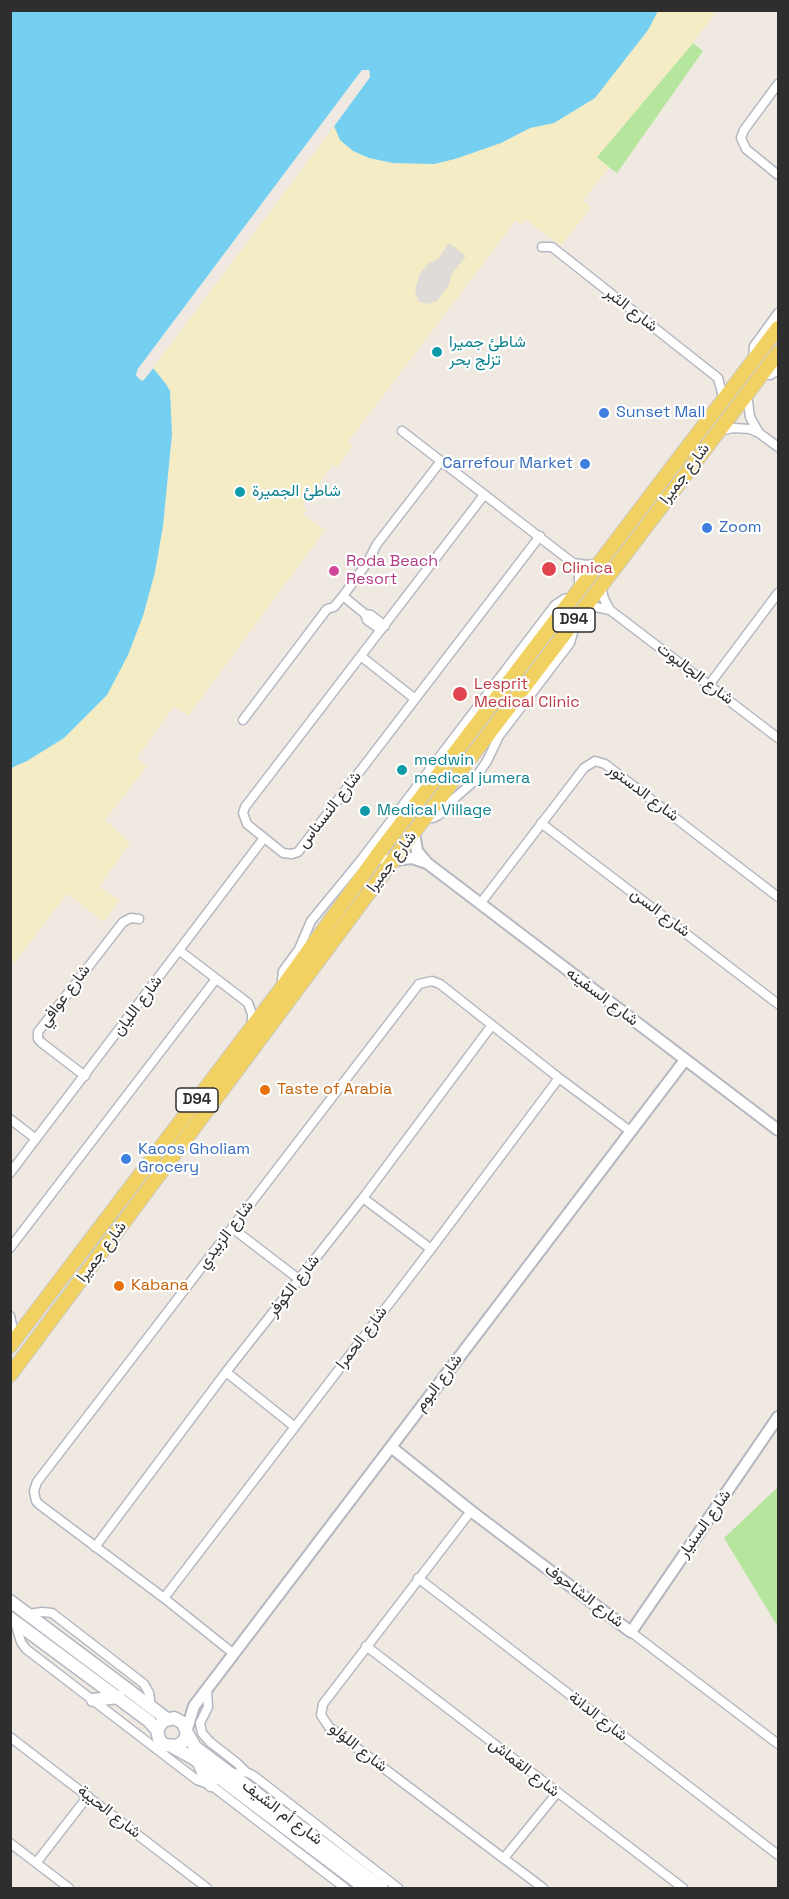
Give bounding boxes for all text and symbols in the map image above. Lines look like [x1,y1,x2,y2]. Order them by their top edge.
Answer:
street label: شارع الثبر [601,283,661,337]
place label: شاطئ جميرا تزلج بحر [449,333,526,371]
marker: شاطئ جميرا تزلج بحر [430,345,444,359]
place label: Sunset Mall [616,403,705,423]
marker: Sunset Mall [597,406,611,420]
street label: شارع جميرا [656,440,714,508]
place label: Carrefour Market [442,454,573,474]
marker: Carrefour Market [578,457,592,471]
place label: شاطئ الجميرة [252,482,341,502]
marker: شاطئ الجميرة [233,485,247,499]
place label: Zoom [719,518,762,538]
marker: Zoom [700,521,714,535]
place label: Roda Beach Resort [346,552,438,590]
place label: Clinica [562,559,613,579]
marker: Clinica [540,560,558,578]
marker: Roda Beach Resort [327,564,341,578]
road number: D94 [553,608,595,632]
street label: شارع الجالبوت [653,639,737,709]
place label: Lesprit Medical Clinic [474,675,580,713]
marker: Lesprit Medical Clinic [451,685,469,703]
place label: medwin medical jumera [414,751,530,789]
street label: شارع الدستور [604,760,682,826]
marker: medwin medical jumera [395,763,409,777]
street label: شارع النسناس [294,768,366,852]
place label: Medical Village [377,801,492,821]
marker: Medical Village [358,804,372,818]
street label: شارع جميرا [363,828,421,896]
street label: شارع السن [626,884,694,942]
street label: شارع عوافي [35,961,95,1031]
street label: شارع السفينه [562,964,642,1030]
street label: شارع الليان [109,972,167,1040]
place label: Taste of Arabia [277,1080,392,1100]
marker: Taste of Arabia [258,1083,272,1097]
road number: D94 [176,1088,218,1112]
place label: Kaoos Gholiam Grocery [138,1140,250,1178]
marker: Kaoos Gholiam Grocery [119,1152,133,1166]
street label: شارع الزبيدي [194,1197,258,1273]
street label: شارع جميرا [73,1218,131,1286]
street label: شارع الكوفر [264,1251,324,1321]
place label: Kabana [131,1276,188,1296]
marker: Kabana [112,1279,126,1293]
street label: شارع الحمرا [332,1303,392,1373]
street label: شارع البوم [411,1351,467,1415]
street label: شارع السنيار [674,1486,736,1562]
street label: شارع الشاحوف [541,1560,627,1632]
street label: شارع الدانة [565,1688,631,1746]
street label: شارع اللؤلو [325,1719,391,1777]
street label: شارع القماش [485,1734,563,1802]
street label: شارع أم الشيف [238,1776,326,1850]
street label: شارع الحيبة [73,1781,145,1843]

